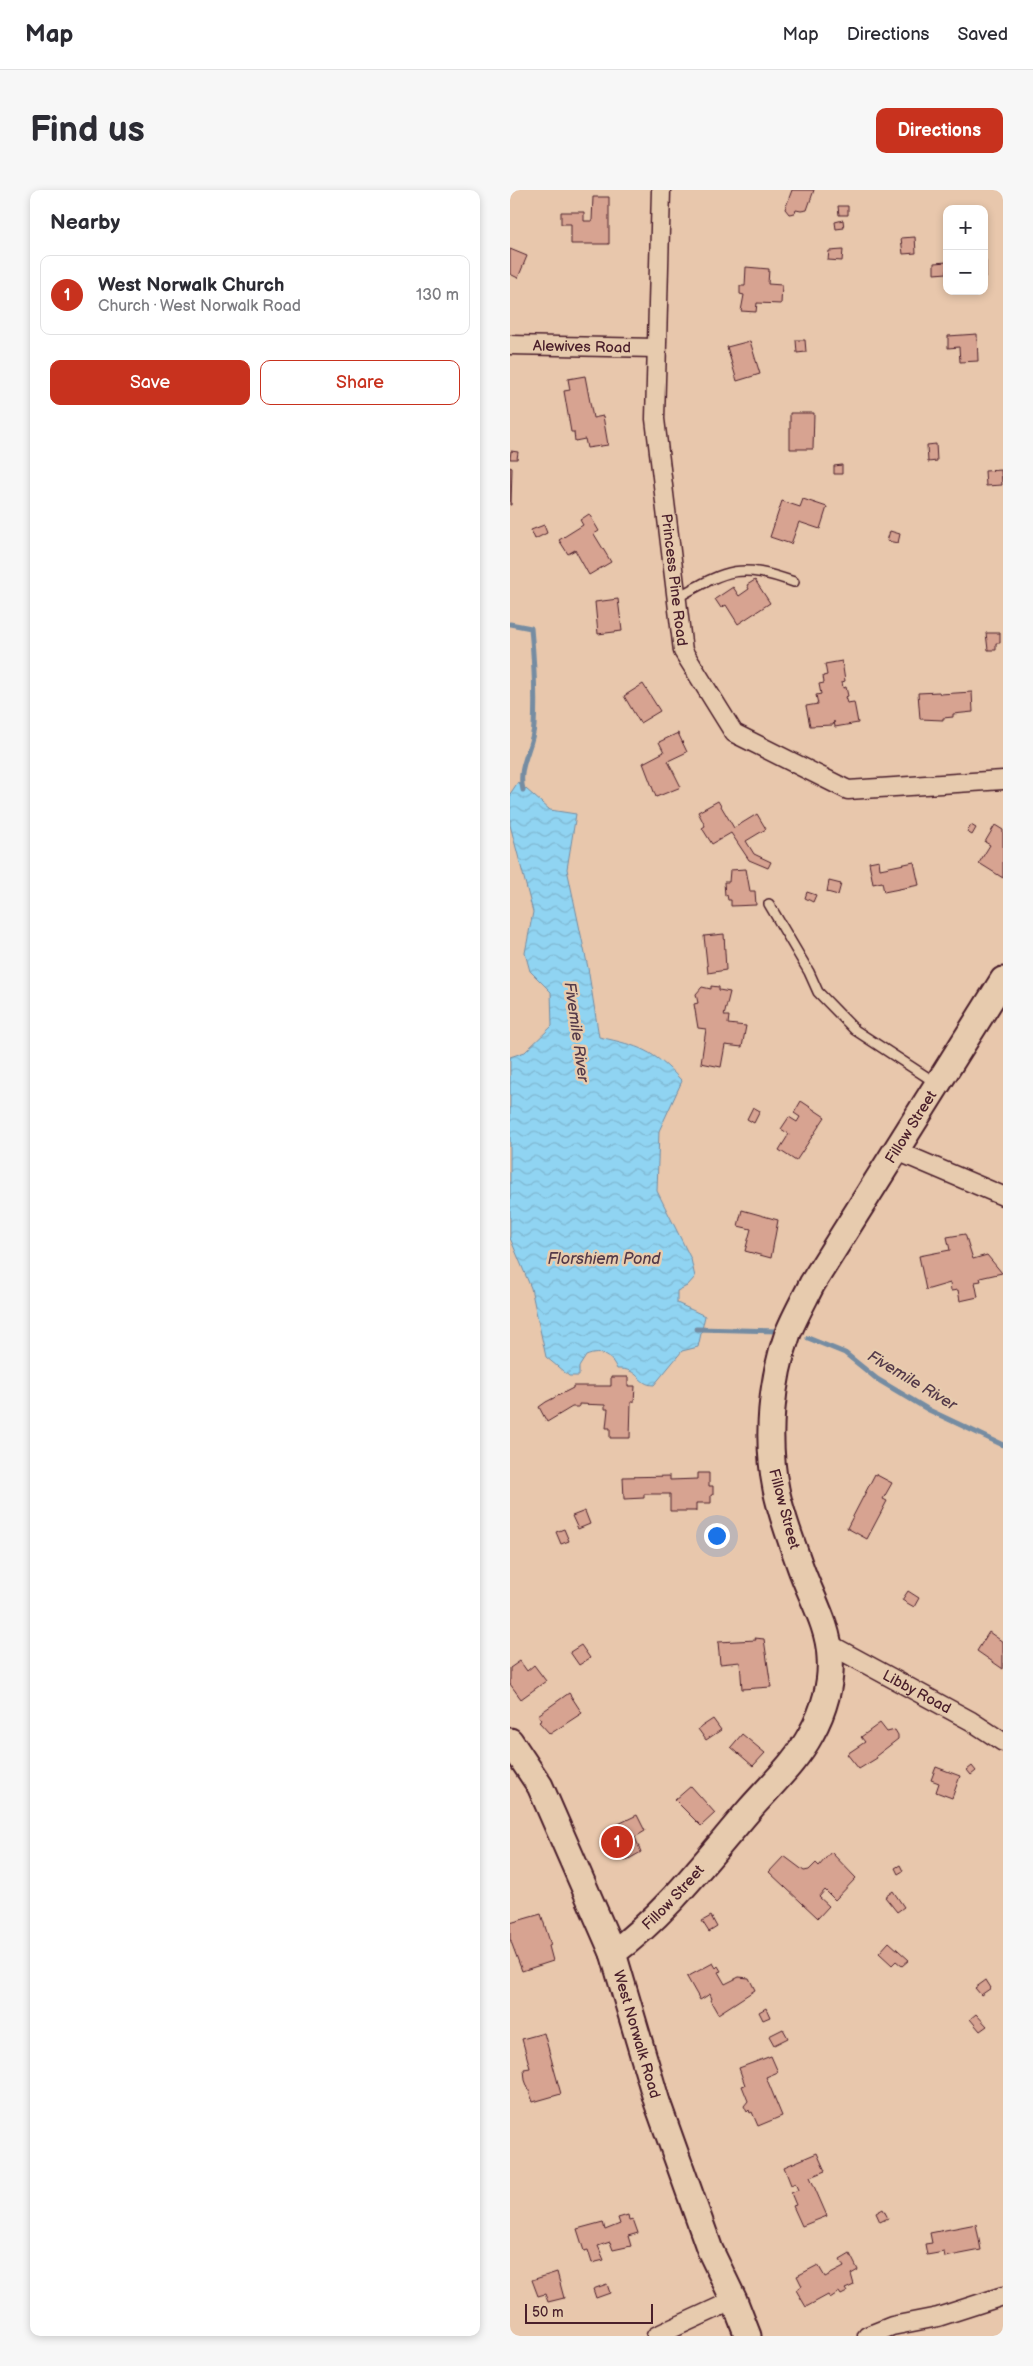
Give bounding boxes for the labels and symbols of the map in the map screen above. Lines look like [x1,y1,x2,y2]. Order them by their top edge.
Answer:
street label: Alewives Road [533,336,631,357]
street label: Princess Pine Road [657,512,692,647]
water label: Fivemile River [560,981,593,1084]
street label: Fillow Street [881,1086,941,1167]
water label: Florshiem Pond [548,1250,661,1269]
water label: Fivemile River [864,1347,961,1416]
street label: Fillow Street [764,1467,804,1552]
your location [704,1523,730,1549]
street label: Libby Road [879,1665,954,1718]
pin: 1 [601,1823,633,1861]
street label: Fillow Street [638,1861,708,1934]
street label: West Norwalk Road [609,1968,665,2100]
scale bar [525,2301,652,2324]

